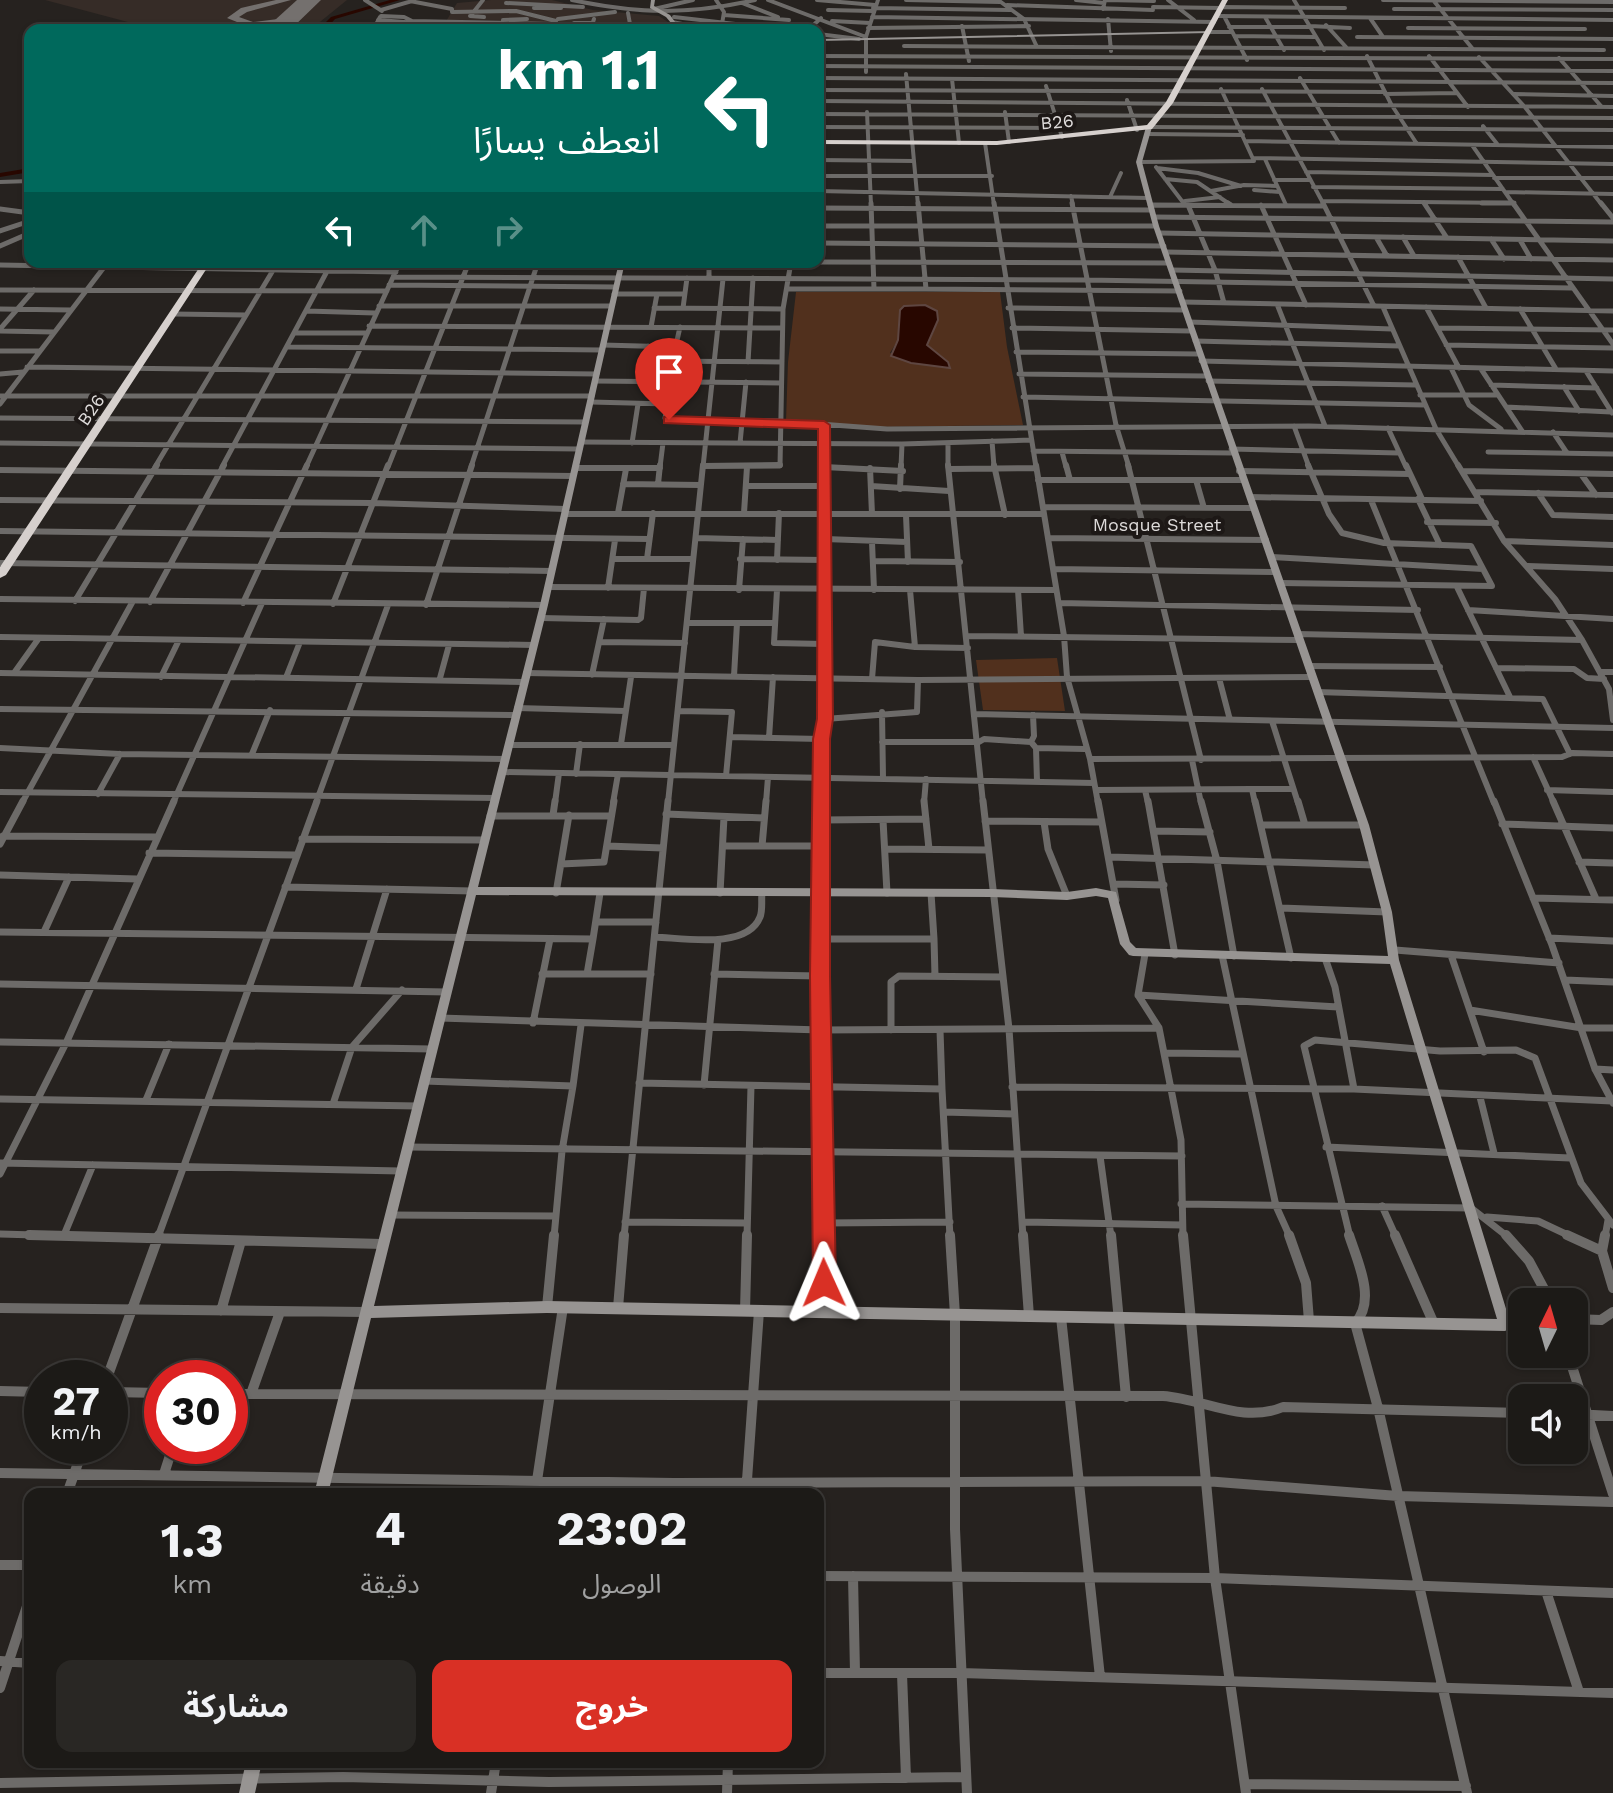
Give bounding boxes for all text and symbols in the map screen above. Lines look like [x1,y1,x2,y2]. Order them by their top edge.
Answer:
text: 1.1 km [498,37,660,103]
icon: left [688,56,792,160]
street label: B26 [1040,110,1074,133]
text: انعطف يسارًا [473,120,660,162]
icon: left [318,208,362,252]
icon: ahead [402,208,446,252]
icon: right [486,208,530,252]
pin [635,338,703,420]
icon: arrive [647,350,691,394]
street label: B26 [73,390,109,429]
street label: Mosque Street [1093,514,1222,535]
position arrow [782,1241,866,1325]
north arrow [1508,1288,1588,1368]
map controls [1508,1288,1588,1464]
speed limit sign: 30 [144,1360,248,1464]
text: 27 [52,1378,100,1425]
button: sound [1508,1384,1588,1464]
text: km/h [50,1420,102,1444]
text: 4 [375,1500,406,1557]
text: 23:02 [556,1500,687,1557]
text: 1.3 [161,1512,224,1569]
text: km [172,1569,212,1599]
text: دقيقة [360,1569,420,1599]
text: الوصول [582,1569,661,1599]
button: مشاركة [56,1660,416,1752]
button: خروج [432,1660,792,1752]

